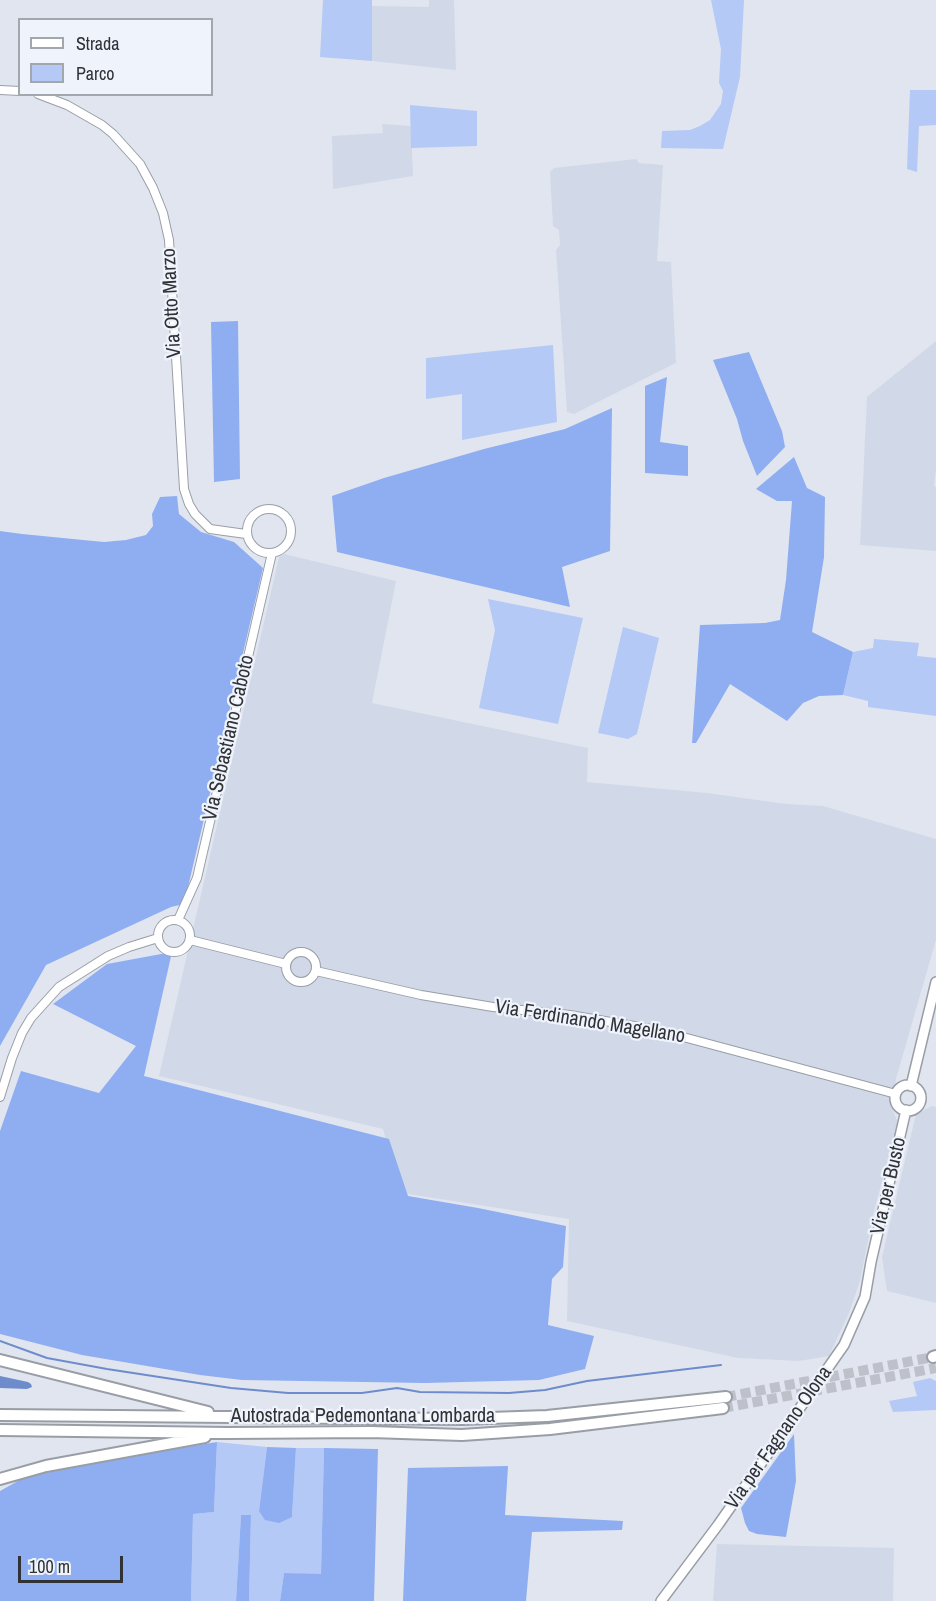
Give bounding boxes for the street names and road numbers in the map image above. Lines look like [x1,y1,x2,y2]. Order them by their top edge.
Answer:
street label: Via Otto Marzo [157,247,187,359]
street label: Via Sebastiano Caboto [198,653,260,823]
street label: Via Ferdinando Magellano [493,995,687,1049]
street label: Via per Busto [866,1135,912,1237]
street label: Via per Fagnano Olona [721,1362,837,1514]
street label: Autostrada Pedemontana Lombarda [231,1405,495,1429]

